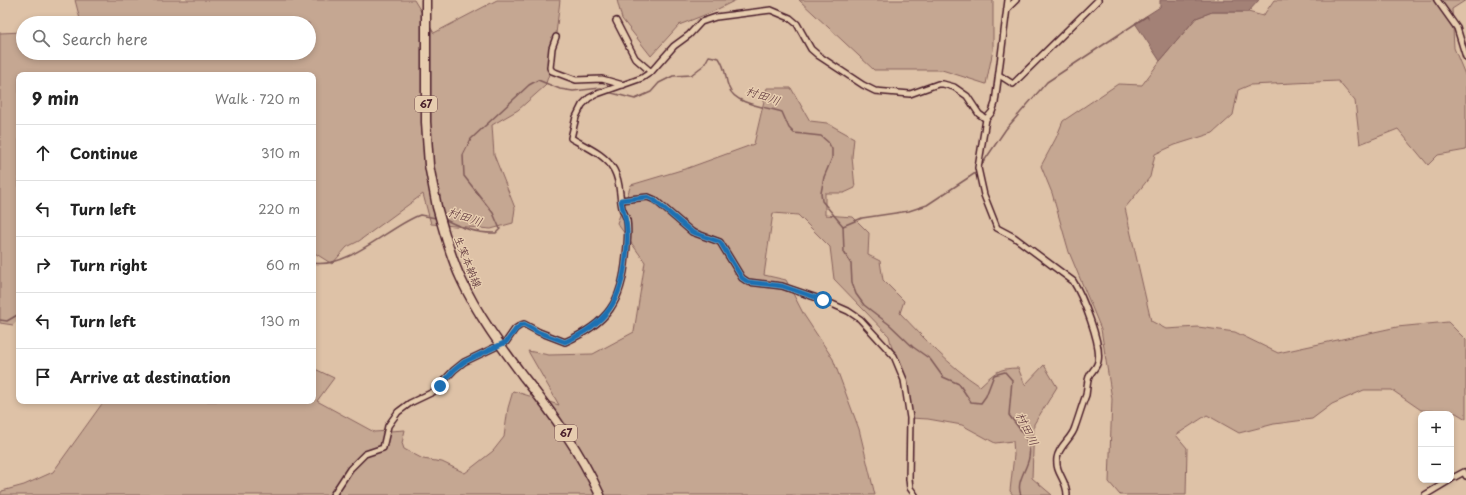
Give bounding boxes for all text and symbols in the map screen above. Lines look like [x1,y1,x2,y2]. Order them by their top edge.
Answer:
search box [16,16,316,60]
icon: search [30,27,52,49]
text: Search here [62,27,148,50]
water label: 村田川 [743,81,783,109]
text: 9 min [32,85,79,111]
text: Walk · 720 m [215,89,300,108]
road number: 67 [415,96,437,112]
text: Continue [70,141,138,164]
icon: ahead [32,142,54,164]
text: 310 m [261,143,300,162]
text: Turn left [70,197,136,220]
icon: left [32,198,54,220]
text: 220 m [258,199,300,218]
water label: 村田川 [445,202,485,230]
street label: 生実本納線 [450,233,487,290]
text: Turn right [70,253,147,276]
icon: right [32,254,54,276]
text: 60 m [266,255,300,274]
route start [814,291,832,309]
text: Turn left [70,309,136,332]
icon: left [32,310,54,332]
text: 130 m [261,311,300,330]
text: Arrive at destination [70,365,231,388]
icon: arrive [32,366,54,388]
route end [431,377,449,395]
water label: 村田川 [1012,408,1044,449]
map controls [1418,411,1454,483]
button: + [1418,411,1454,447]
road number: 67 [555,425,577,441]
button: − [1418,447,1454,483]

